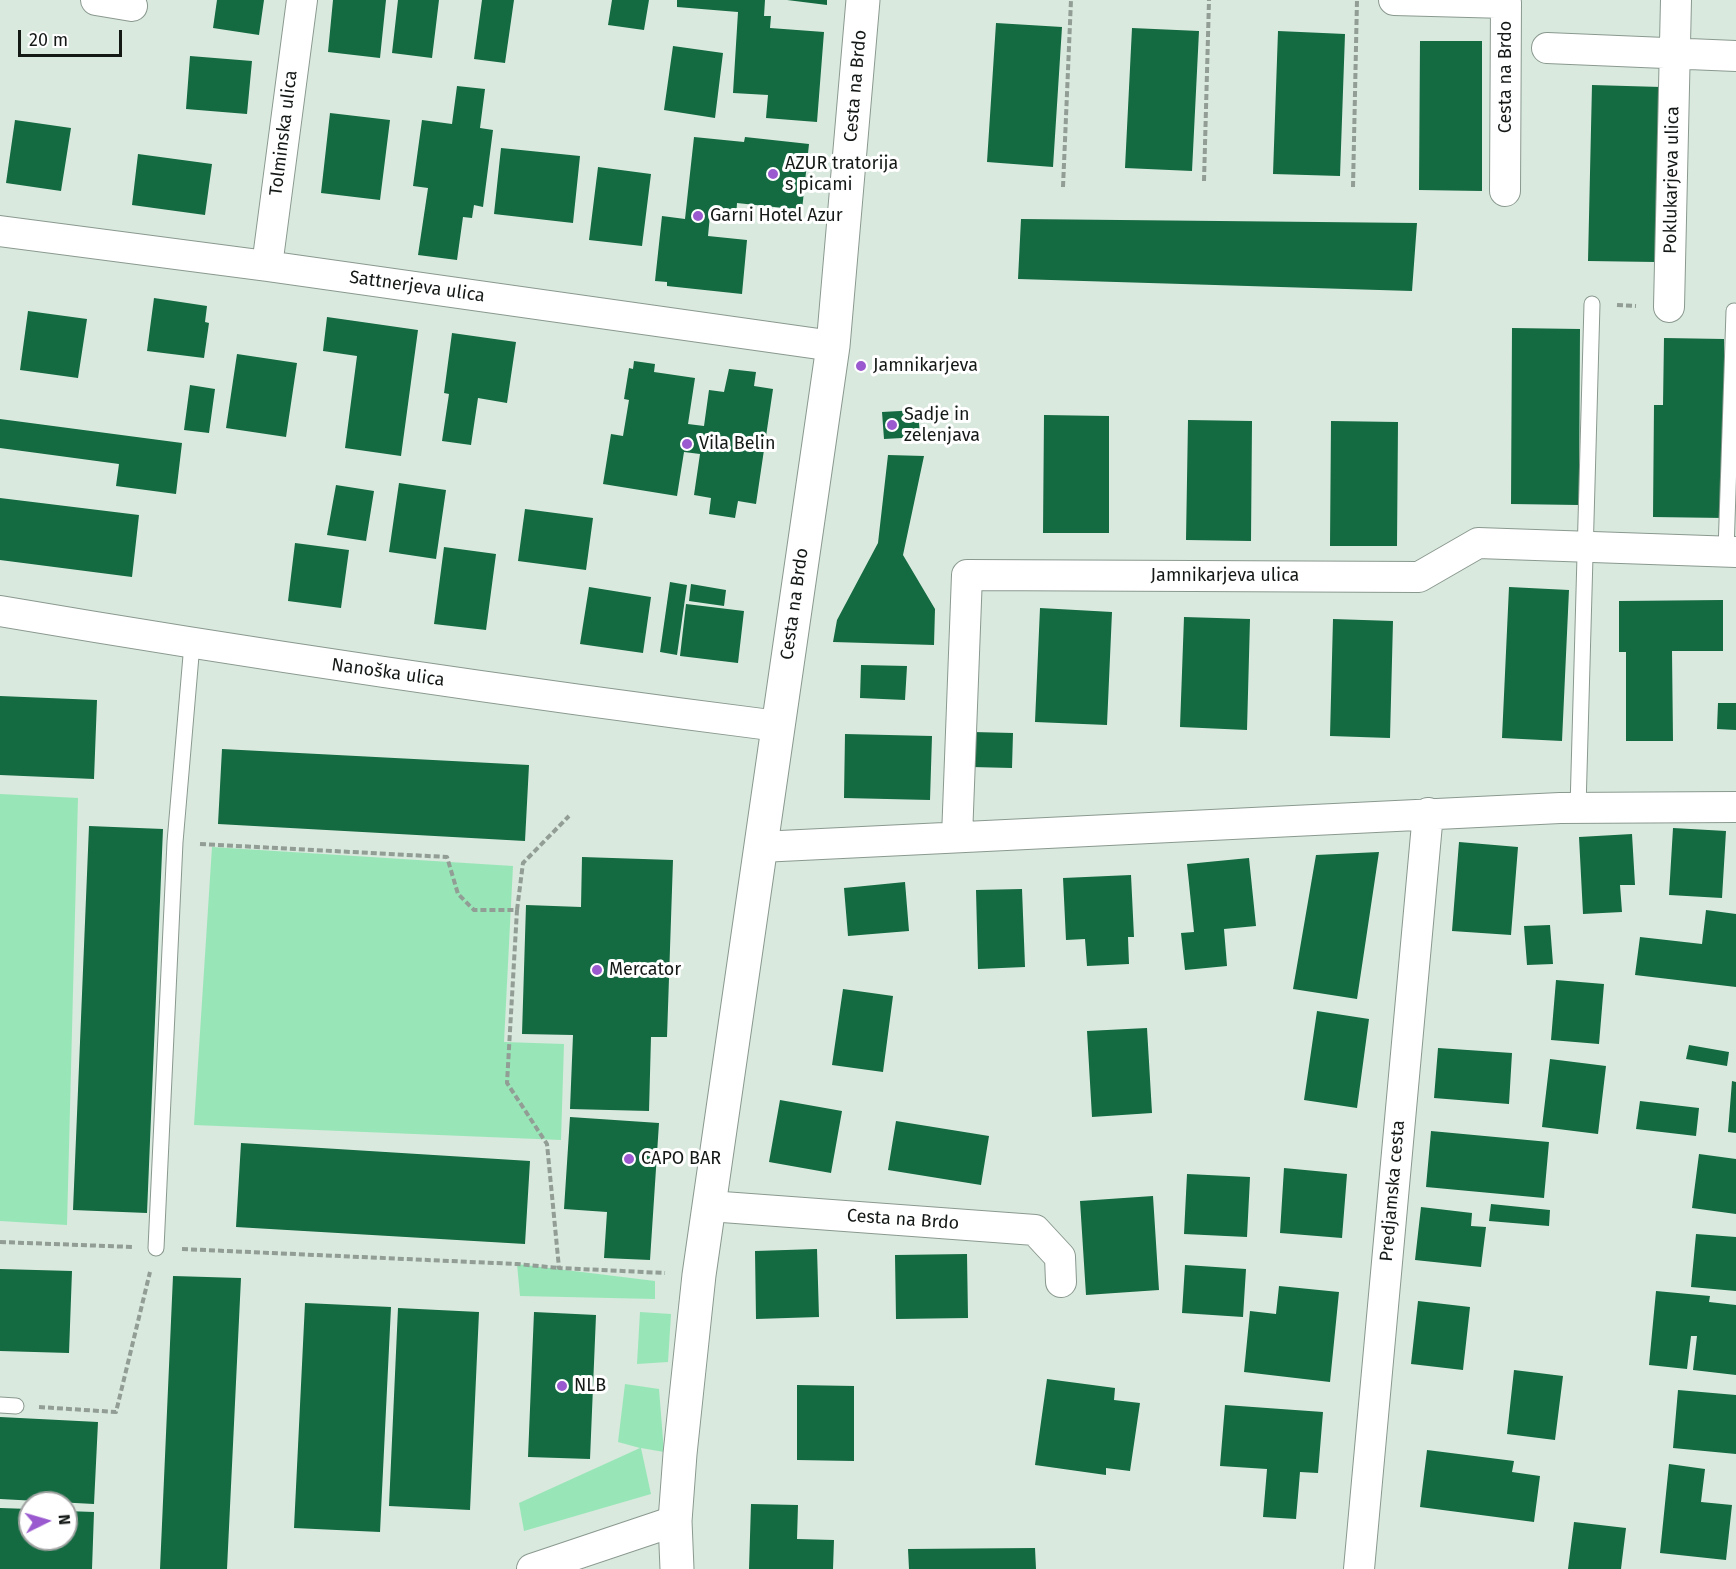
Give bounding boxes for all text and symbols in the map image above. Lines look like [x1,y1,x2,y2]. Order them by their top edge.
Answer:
scale bar [21,18,124,56]
street label: Cesta na Brdo [1495,21,1517,133]
text: 20 m [29,29,68,51]
street label: Cesta na Brdo [840,29,872,143]
street label: Tolminska ulica [266,69,302,197]
street label: Poklukarjeva ulica [1660,106,1684,254]
place label: AZUR tratorija s picami [785,153,898,195]
marker: AZUR tratorija s picami [766,167,780,181]
place label: Garni Hotel Azur [710,205,843,227]
marker: Garni Hotel Azur [691,209,705,223]
street label: Sattnerjeva ulica [348,267,486,307]
place label: Jamnikarjeva [873,355,978,377]
marker: Jamnikarjeva [854,359,868,373]
place label: Sadje in zelenjava [904,404,980,446]
marker: Sadje in zelenjava [885,418,899,432]
place label: Vila Belin [699,433,775,455]
marker: Vila Belin [680,437,694,451]
street label: Cesta na Brdo [776,547,814,661]
street label: Jamnikarjeva ulica [1151,565,1299,587]
street label: Nanoška ulica [330,654,446,692]
place label: Mercator [609,959,681,981]
marker: Mercator [590,963,604,977]
street label: Predjamska cesta [1376,1119,1410,1263]
place label: CAPO BAR [641,1148,721,1170]
marker: CAPO BAR [622,1152,636,1166]
street label: Cesta na Brdo [846,1205,960,1235]
place label: NLB [574,1375,606,1397]
marker: NLB [555,1379,569,1393]
north arrow [18,1491,78,1551]
text: N [55,1513,74,1526]

